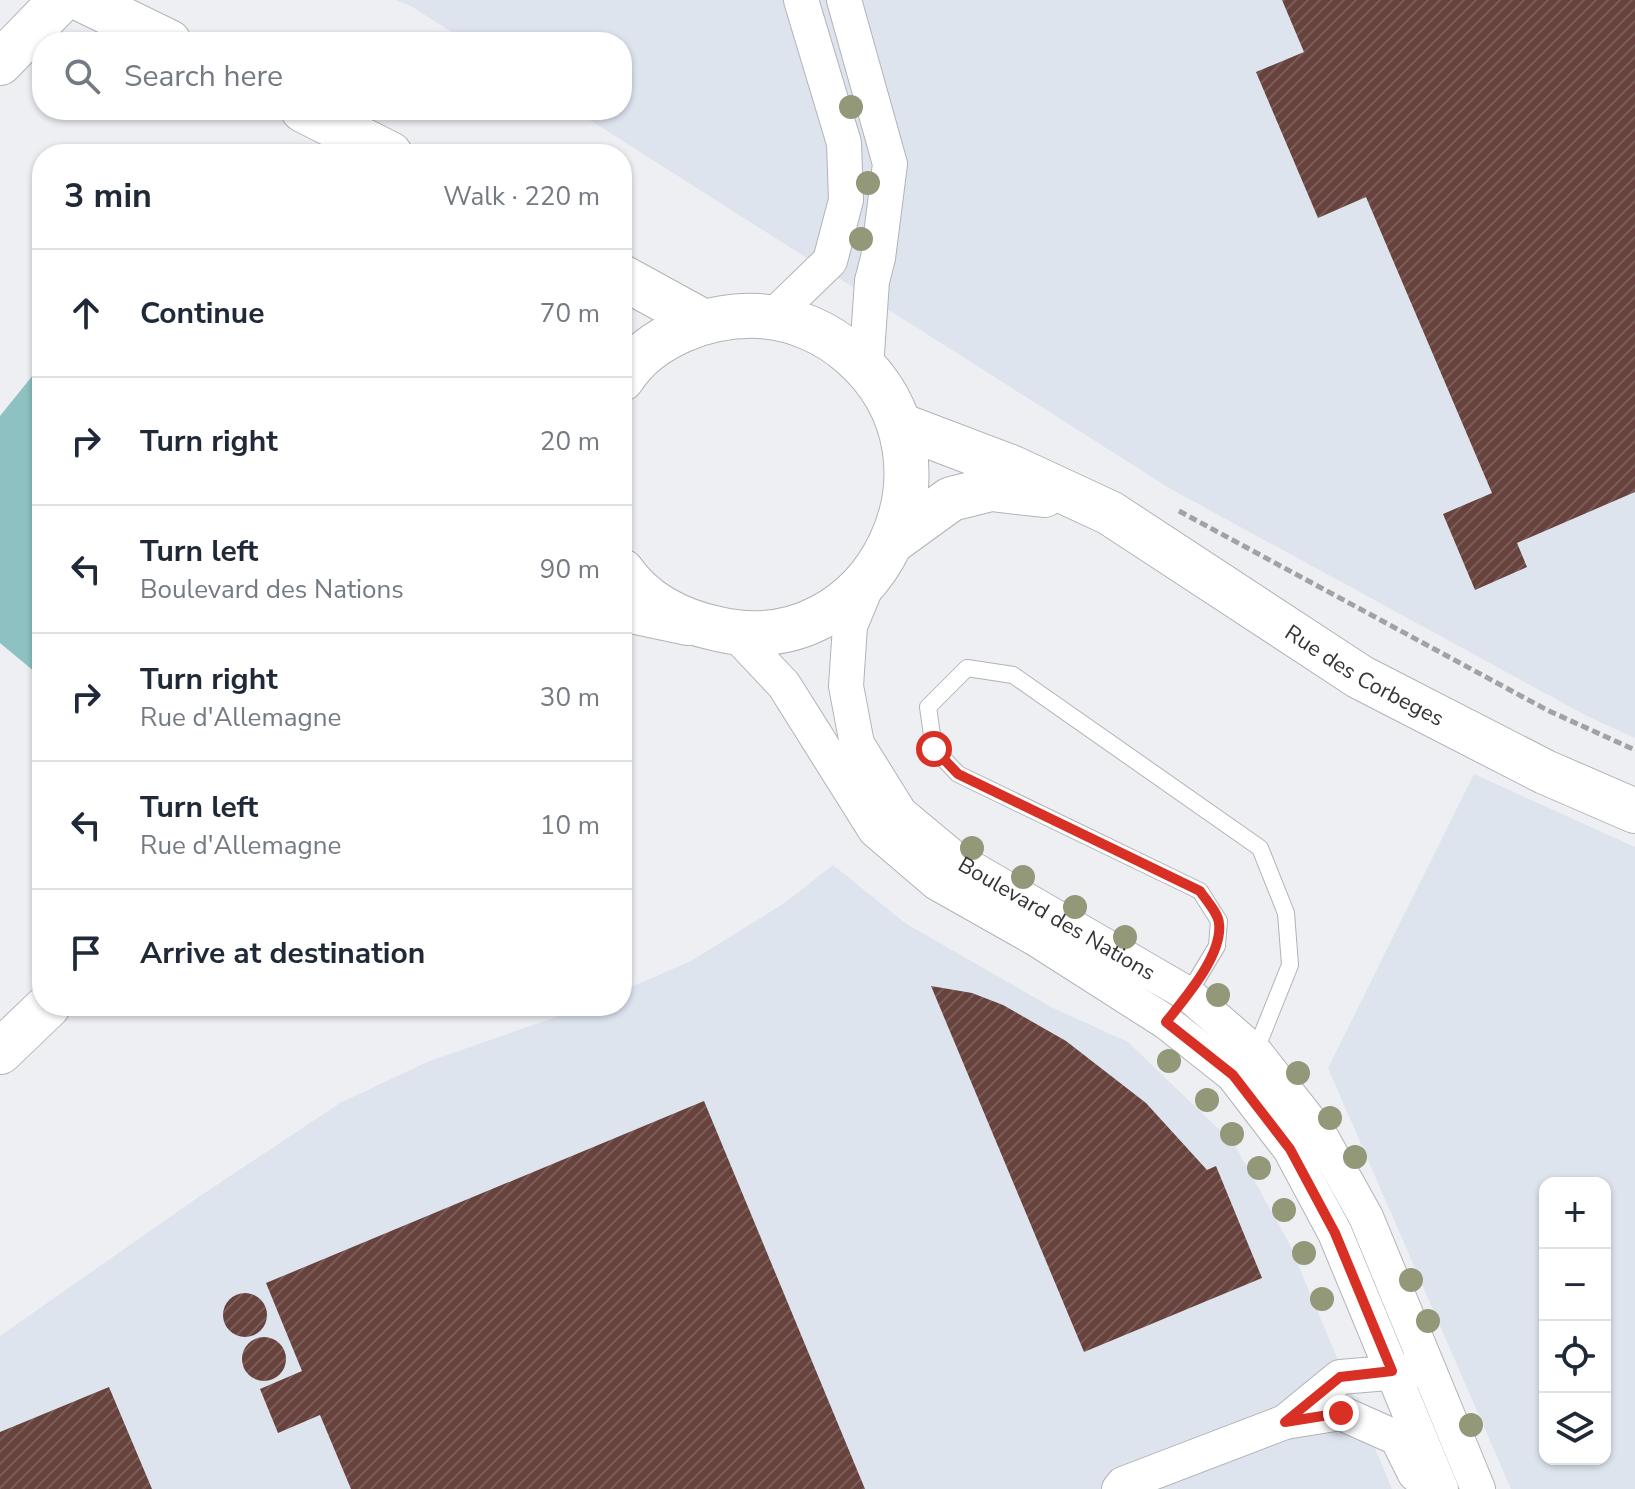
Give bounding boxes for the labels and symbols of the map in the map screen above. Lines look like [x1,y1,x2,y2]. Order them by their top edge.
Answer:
street label: Rue des Corbeges [1279,618,1449,734]
route start [916,731,952,767]
street label: Boulevard des Nations [952,850,1161,988]
route end [1323,1395,1359,1431]

